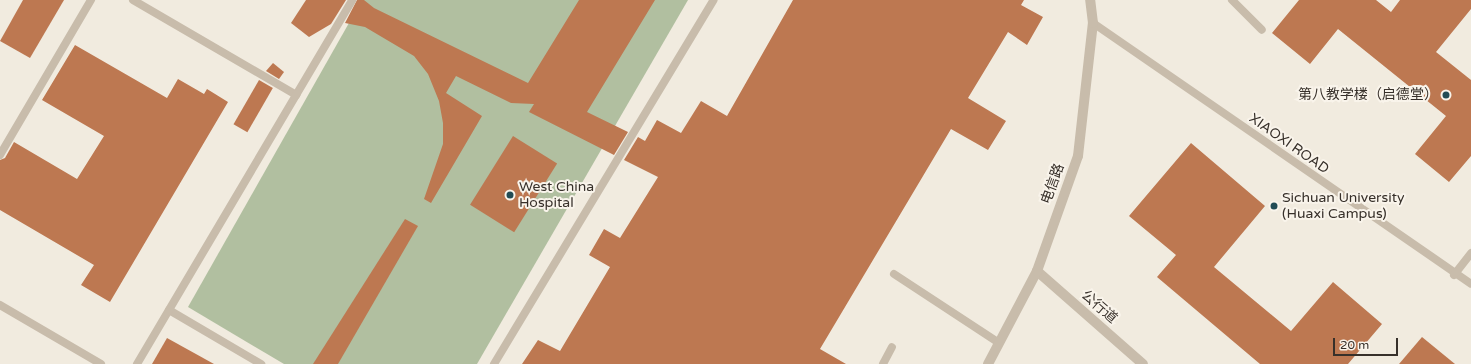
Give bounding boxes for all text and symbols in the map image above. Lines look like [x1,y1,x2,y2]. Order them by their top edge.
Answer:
place label: 第八教学楼（启德堂） [1298,87,1438,103]
marker: 第八教学楼（启德堂） [1441,90,1451,100]
street label: XIAOXI ROAD [1246,110,1332,178]
street label: 电信路 [1038,161,1068,207]
place label: West China Hospital [519,179,594,212]
marker: West China Hospital [504,189,516,201]
place label: Sichuan University (Huaxi Campus) [1282,190,1404,222]
marker: Sichuan University (Huaxi Campus) [1269,201,1279,211]
street label: 公行道 [1078,287,1120,327]
scale bar [1335,330,1400,356]
text: 20 m [1340,338,1369,352]

